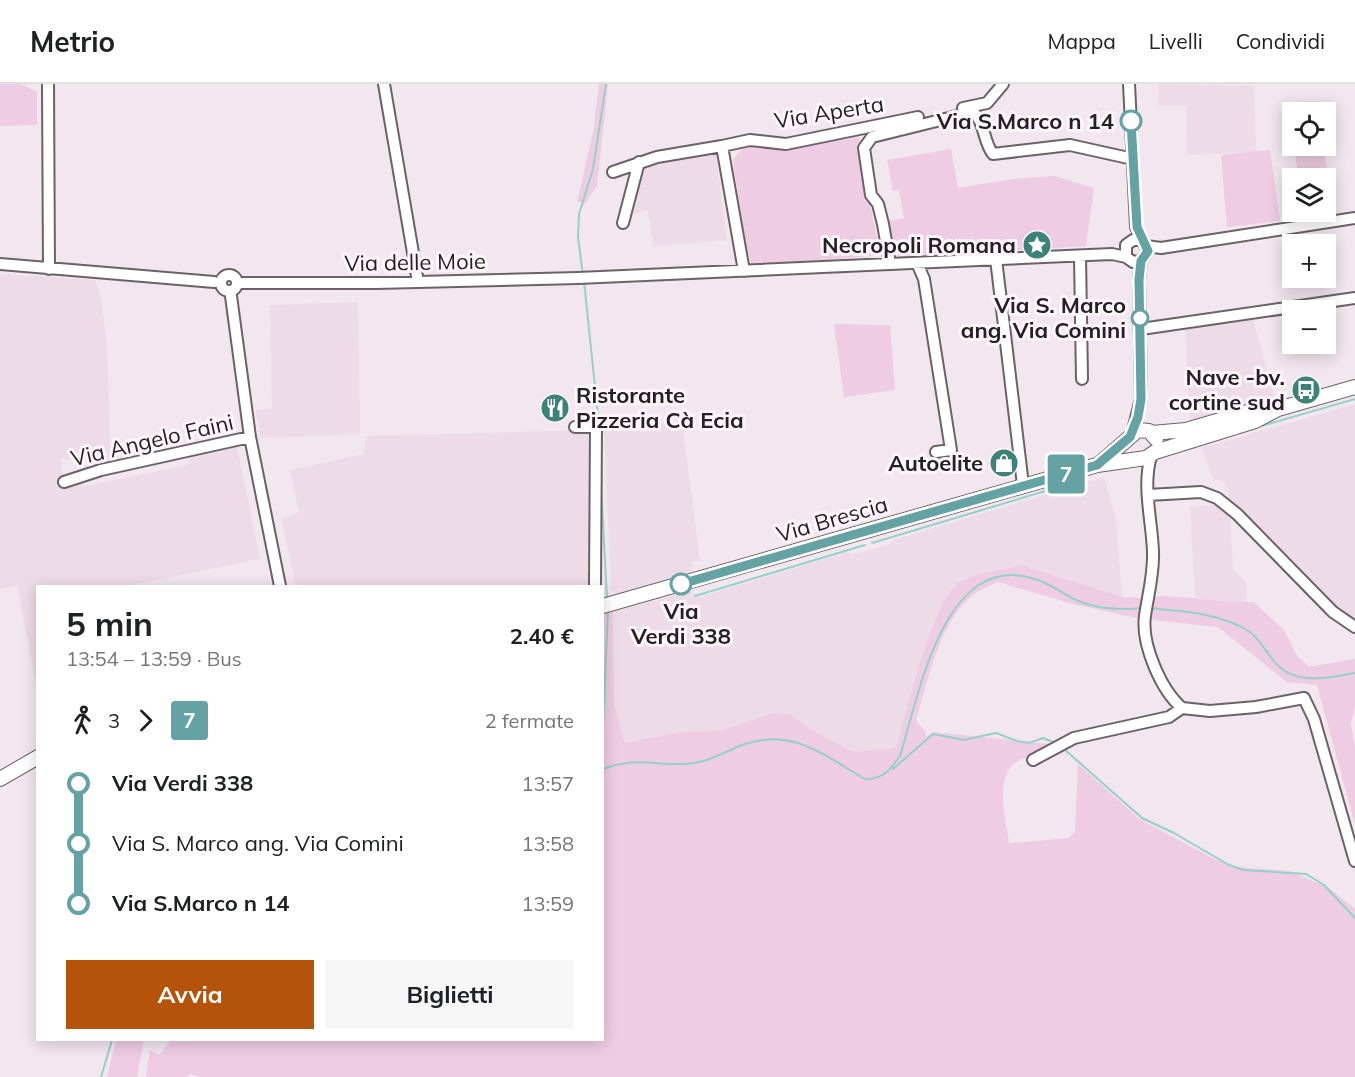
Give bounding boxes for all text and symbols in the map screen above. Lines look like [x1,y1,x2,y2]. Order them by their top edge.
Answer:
text: Metrio [30,24,115,59]
text: Mappa [1047,28,1116,54]
text: Livelli [1149,28,1203,54]
text: Condividi [1236,28,1325,54]
street label: Via Aperta [772,90,886,134]
map controls [1282,102,1336,354]
button: locate [1282,102,1336,156]
place label: Via S.Marco n 14 [935,107,1114,135]
marker: Via S.Marco n 14 [1120,110,1142,132]
button: layers [1282,168,1336,222]
place icon: Necropoli Romana [1021,229,1053,261]
place label: Necropoli Romana [822,231,1016,259]
button: + [1282,234,1336,288]
street label: Via delle Moie [344,247,486,277]
place label: Via S. Marco ang. Via Comini [961,291,1126,344]
button: − [1282,300,1336,354]
marker: Via S. Marco ang. Via Comini [1131,309,1149,327]
place label: Nave -bv. cortine sud [1169,363,1285,416]
bus stop icon: Nave -bv. cortine sud [1290,374,1322,406]
place label: Ristorante Pizzeria Cà Ecia [576,381,744,434]
restaurant icon: Ristorante Pizzeria Cà Ecia [539,392,571,424]
street label: Via Angelo Faini [68,408,236,472]
shop icon: Autoelite [988,447,1020,479]
place label: Autoelite [888,449,983,477]
line badge: 7 [1046,454,1086,494]
text: 7 [1060,461,1072,487]
street label: Via Brescia [773,490,891,548]
marker: Via Verdi 338 [670,573,692,595]
place label: Via Verdi 338 [630,597,731,650]
text: 5 min [66,603,153,644]
text: 2.40 € [510,622,574,650]
text: 13:54 – 13:59 · Bus [66,646,242,671]
icon: walk [66,704,99,737]
icon: forward [129,704,162,737]
text: 7 [183,707,196,733]
text: 3 [108,708,120,733]
text: 2 fermate [485,708,574,733]
text: Via Verdi 338 [112,769,253,797]
text: 13:57 [521,771,574,796]
text: Via S. Marco ang. Via Comini [112,829,404,857]
text: 13:58 [521,831,574,856]
text: Via S.Marco n 14 [112,889,290,917]
text: 13:59 [521,891,574,916]
button: Avvia [66,960,314,1029]
button: Biglietti [326,960,574,1029]

